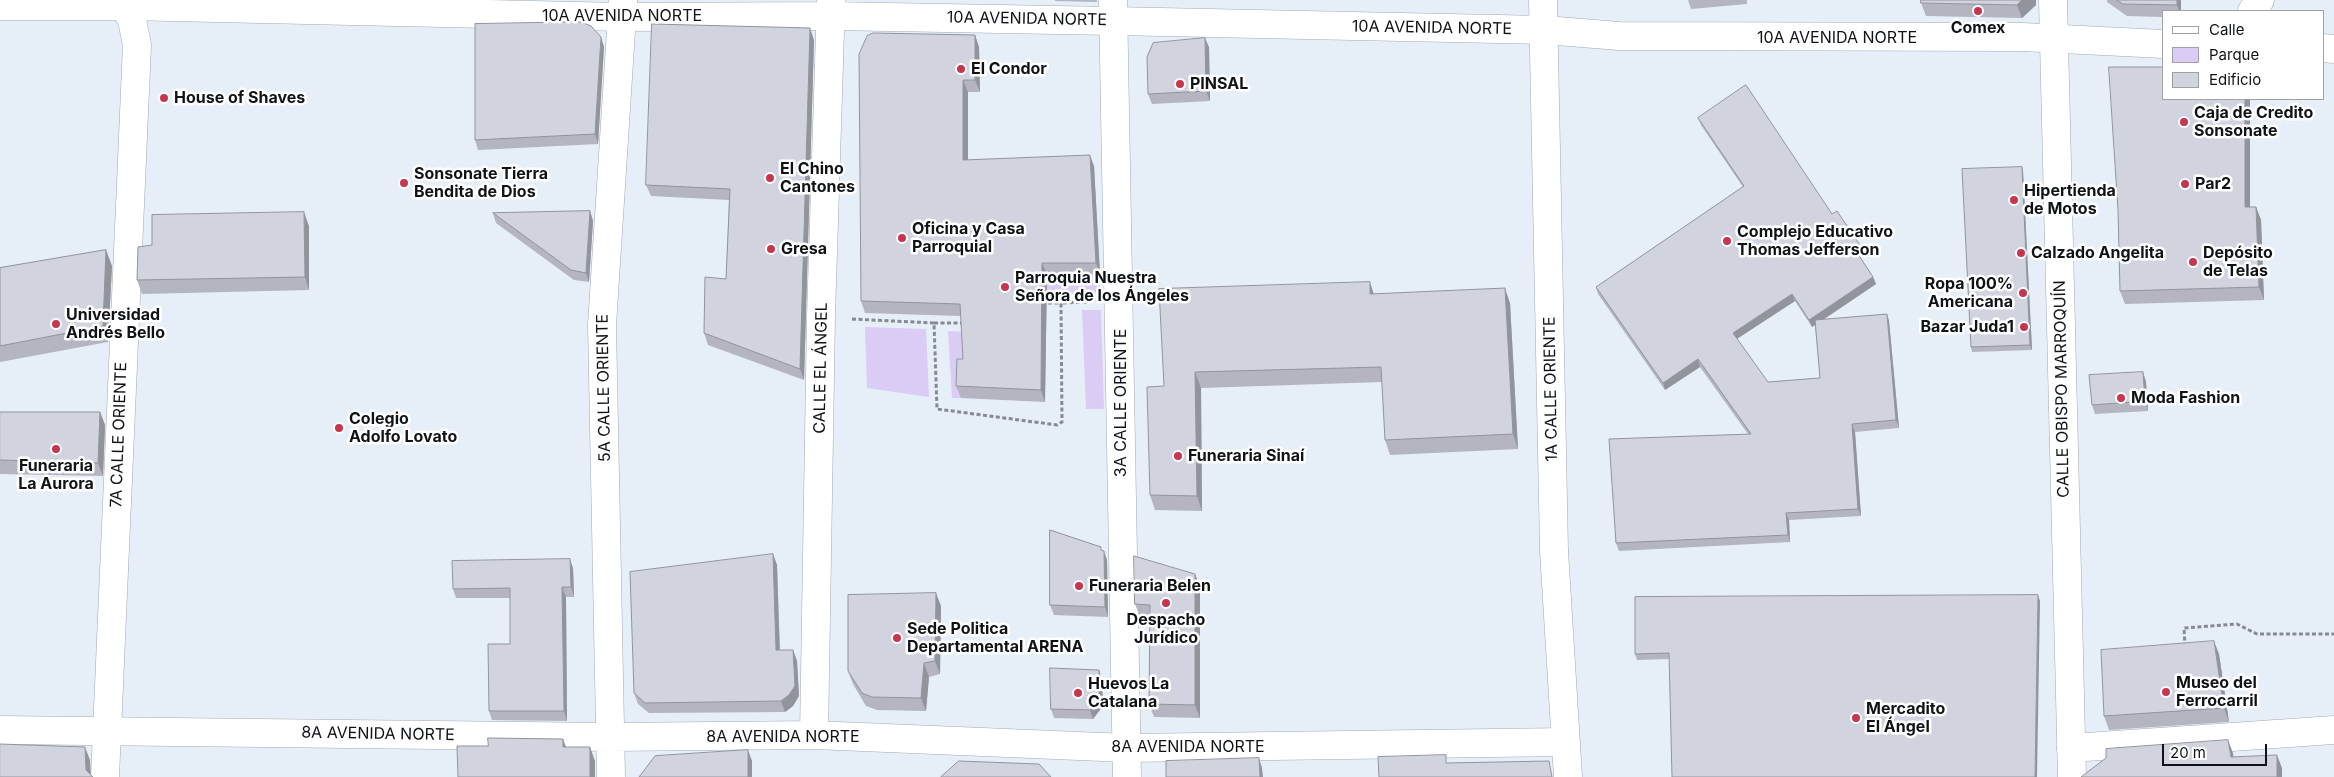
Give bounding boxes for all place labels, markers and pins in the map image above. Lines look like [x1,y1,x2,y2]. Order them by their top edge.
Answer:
marker: Comex [1972,5,1984,17]
place label: Comex [1951,18,2005,38]
place label: El Condor [971,59,1047,79]
marker: El Condor [955,63,967,75]
place label: PINSAL [1190,74,1248,94]
marker: PINSAL [1174,78,1186,90]
place label: House of Shaves [174,88,305,108]
marker: House of Shaves [158,92,170,104]
place label: Caja de Credito Sonsonate [2194,103,2313,141]
marker: Caja de Credito Sonsonate [2178,116,2190,128]
place label: El Chino Cantones [780,159,855,197]
place label: Sonsonate Tierra Bendita de Dios [414,164,548,202]
marker: El Chino Cantones [764,172,776,184]
place label: Par2 [2195,174,2231,194]
marker: Sonsonate Tierra Bendita de Dios [398,177,410,189]
marker: Par2 [2179,178,2191,190]
place label: Hipertienda de Motos [2024,181,2116,219]
marker: Hipertienda de Motos [2008,194,2020,206]
place label: Oficina y Casa Parroquial [912,219,1025,257]
place label: Complejo Educativo Thomas Jefferson [1737,222,1893,260]
marker: Oficina y Casa Parroquial [896,232,908,244]
marker: Complejo Educativo Thomas Jefferson [1721,235,1733,247]
place label: Gresa [781,239,827,259]
marker: Gresa [765,243,777,255]
place label: Calzado Angelita [2031,243,2164,263]
place label: Depósito de Telas [2203,243,2273,281]
marker: Calzado Angelita [2015,247,2027,259]
marker: Depósito de Telas [2187,256,2199,268]
place label: Parroquia Nuestra Señora de los Ángeles [1015,268,1189,306]
place label: Ropa 100% Americana [1925,274,2013,312]
marker: Parroquia Nuestra Señora de los Ángeles [999,281,1011,293]
marker: Ropa 100% Americana [2017,287,2029,299]
place label: Universidad Andrés Bello [66,305,165,343]
place label: Bazar Juda1 [1920,317,2014,337]
marker: Universidad Andrés Bello [50,318,62,330]
marker: Bazar Juda1 [2018,321,2030,333]
place label: Moda Fashion [2131,388,2240,408]
marker: Moda Fashion [2115,392,2127,404]
place label: Colegio Adolfo Lovato [349,409,457,447]
marker: Colegio Adolfo Lovato [333,422,345,434]
marker: Funeraria La Aurora [50,443,62,455]
place label: Funeraria Sinaí [1188,446,1304,466]
marker: Funeraria Sinaí [1172,450,1184,462]
place label: Funeraria La Aurora [18,456,94,494]
place label: Funeraria Belen [1089,576,1211,596]
marker: Funeraria Belen [1073,580,1085,592]
marker: Despacho Jurídico [1160,597,1172,609]
place label: Despacho Jurídico [1127,610,1205,648]
place label: Sede Politica Departamental ARENA [907,619,1083,657]
marker: Sede Politica Departamental ARENA [891,632,903,644]
place label: Museo del Ferrocarril [2176,673,2258,711]
place label: Huevos La Catalana [1088,674,1169,712]
marker: Museo del Ferrocarril [2160,686,2172,698]
marker: Huevos La Catalana [1072,687,1084,699]
place label: Mercadito El Ángel [1866,699,1945,737]
marker: Mercadito El Ángel [1850,712,1862,724]

